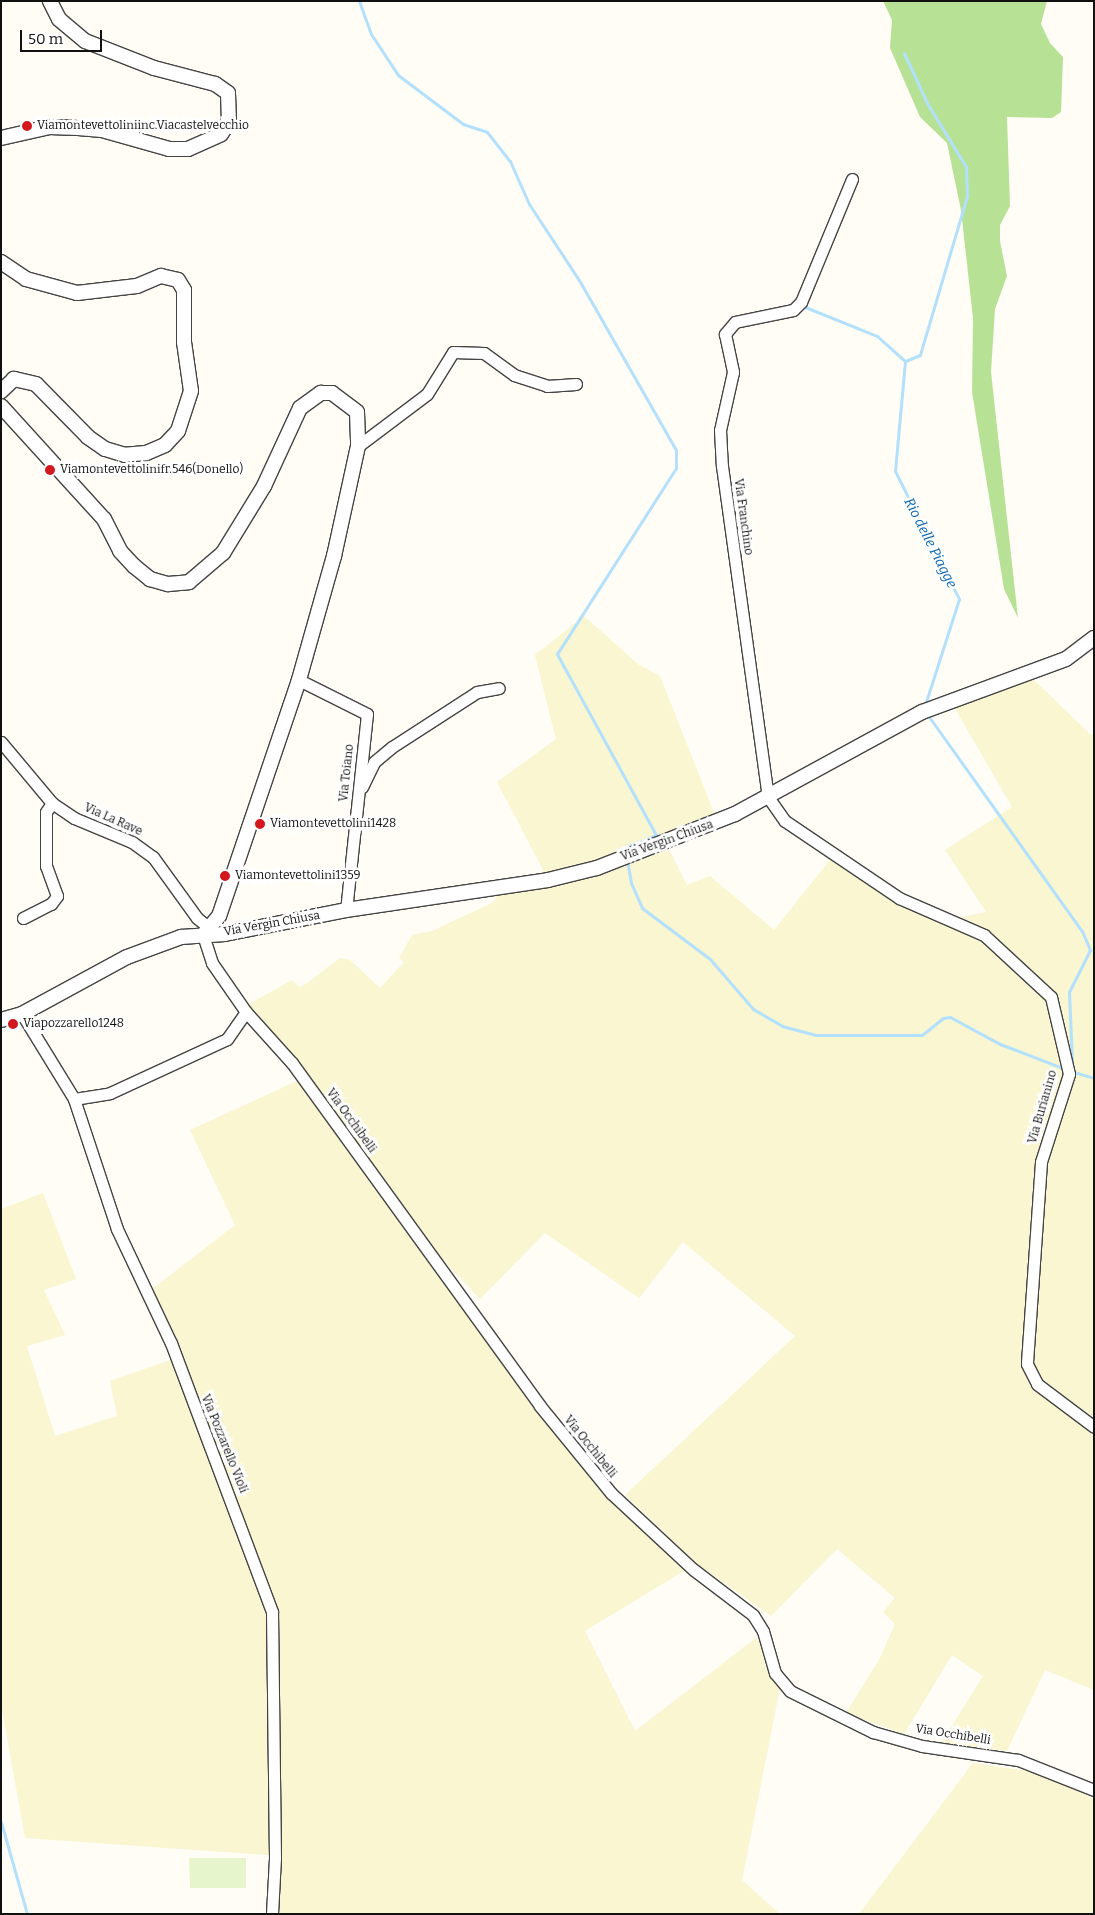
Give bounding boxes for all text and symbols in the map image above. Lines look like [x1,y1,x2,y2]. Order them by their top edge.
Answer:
scale bar [22,20,105,52]
text: 50 m [28,30,63,48]
place label: Viamontevettoliniinc.Viacastelvecchio [37,119,249,133]
marker: Viamontevettoliniinc.Viacastelvecchio [21,120,33,132]
place label: Viamontevettolinifr.546(Donello) [60,463,243,477]
marker: Viamontevettolinifr.546(Donello) [44,464,56,476]
street label: Via Franchino [730,478,756,556]
water label: Rio delle Piagge [900,495,960,591]
street label: Via Toiano [337,743,357,803]
street label: Via La Rave [82,801,144,839]
place label: Viamontevettolini1428 [270,817,396,831]
marker: Viamontevettolini1428 [254,818,266,830]
street label: Via Vergin Chiusa [619,818,715,864]
place label: Viamontevettolini1359 [235,869,361,883]
marker: Viamontevettolini1359 [219,870,231,882]
street label: Via Vergin Chiusa [223,908,321,940]
place label: Viapozzarello1248 [23,1017,124,1031]
marker: Viapozzarello1248 [7,1018,19,1030]
street label: Via Burianino [1026,1069,1060,1145]
street label: Via Occhibelli [323,1086,379,1156]
street label: Via Pozzarello Violi [198,1393,250,1495]
street label: Via Occhibelli [561,1413,619,1481]
street label: Via Occhibelli [914,1722,992,1748]

